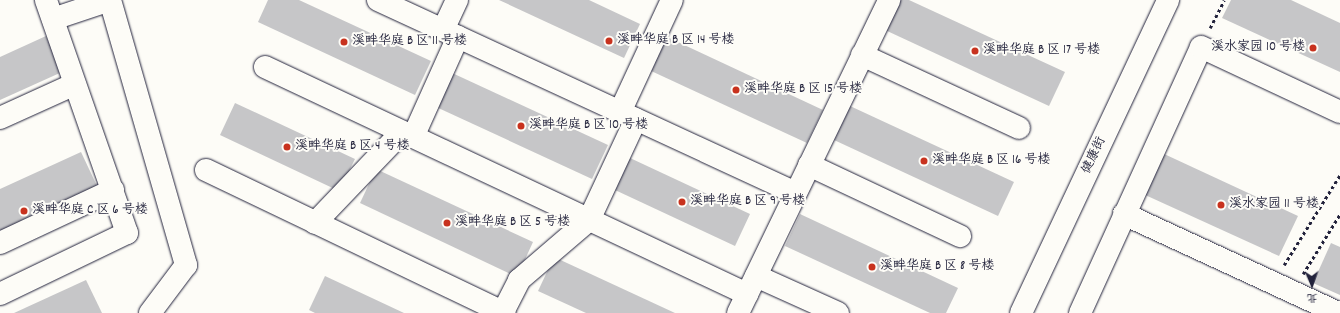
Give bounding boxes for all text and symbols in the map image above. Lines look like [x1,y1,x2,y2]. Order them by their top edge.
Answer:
place label: 溪畔华庭 B 区 14 号楼 [617,33,734,49]
place label: 溪畔华庭 B 区 11 号楼 [352,34,467,50]
marker: 溪畔华庭 B 区 14 号楼 [604,36,614,46]
marker: 溪畔华庭 B 区 11 号楼 [339,37,349,47]
place label: 溪水家园 10 号楼 [1211,40,1305,56]
place label: 溪畔华庭 B 区 17 号楼 [983,43,1100,59]
marker: 溪水家园 10 号楼 [1308,43,1318,53]
marker: 溪畔华庭 B 区 17 号楼 [970,46,980,56]
place label: 溪畔华庭 B 区 15 号楼 [744,82,862,98]
marker: 溪畔华庭 B 区 15 号楼 [731,85,741,95]
place label: 溪畔华庭 B 区 10 号楼 [529,118,648,134]
marker: 溪畔华庭 B 区 10 号楼 [516,121,526,131]
street label: 健康街 [1080,135,1110,177]
place label: 溪畔华庭 B 区 4 号楼 [295,139,409,155]
marker: 溪畔华庭 B 区 4 号楼 [282,142,292,152]
place label: 溪畔华庭 B 区 16 号楼 [932,153,1050,169]
marker: 溪畔华庭 B 区 16 号楼 [919,156,929,166]
place label: 溪畔华庭 B 区 9 号楼 [690,194,805,210]
marker: 溪畔华庭 B 区 9 号楼 [677,197,687,207]
place label: 溪水家园 11 号楼 [1229,197,1319,213]
marker: 溪水家园 11 号楼 [1216,200,1226,210]
place label: 溪畔华庭 C 区 6 号楼 [32,203,148,219]
marker: 溪畔华庭 C 区 6 号楼 [19,206,29,216]
place label: 溪畔华庭 B 区 5 号楼 [455,215,570,231]
marker: 溪畔华庭 B 区 5 号楼 [442,218,452,228]
place label: 溪畔华庭 B 区 8 号楼 [880,259,994,275]
marker: 溪畔华庭 B 区 8 号楼 [867,262,877,272]
north arrow [1292,265,1332,305]
text: 北 [1307,289,1318,305]

